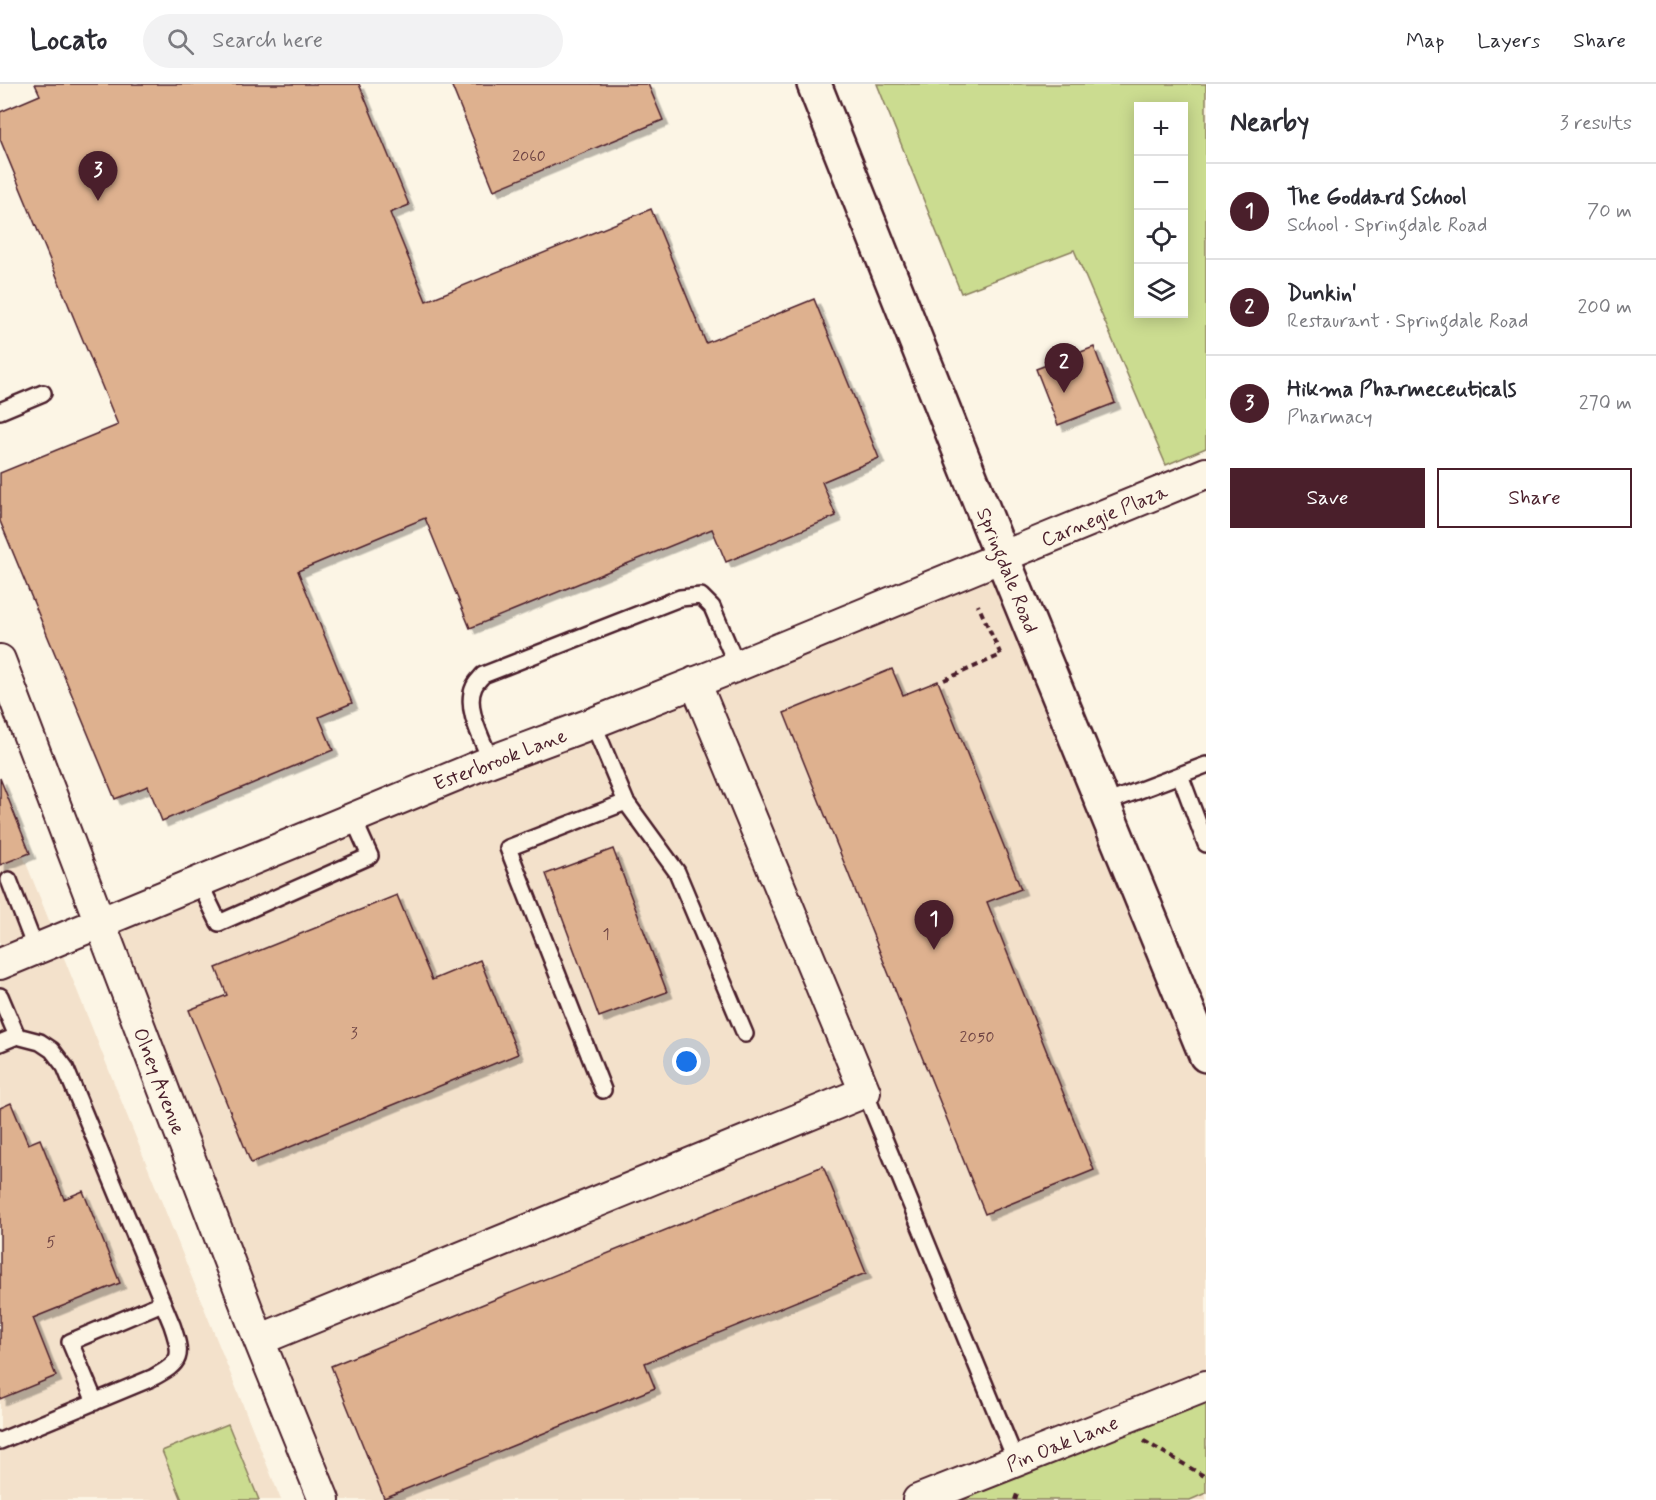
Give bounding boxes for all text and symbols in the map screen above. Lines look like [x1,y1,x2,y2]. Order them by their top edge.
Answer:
search box [143,14,563,68]
text: Locato [30,23,107,60]
icon: search [164,25,197,58]
text: Search here [212,27,323,55]
text: Map [1406,27,1444,55]
text: Layers [1477,27,1540,55]
text: Share [1573,27,1626,55]
map controls [1134,102,1188,318]
button: + [1134,102,1188,156]
text: Nearby [1230,106,1309,140]
text: 3 results [1560,110,1632,137]
house number: 2060 [512,146,546,167]
pin: 3 [78,152,118,201]
button: − [1134,156,1188,210]
text: The Goddard School [1287,184,1467,212]
text: 1 [1245,198,1254,225]
text: 70 m [1587,198,1632,225]
button: locate [1134,210,1188,264]
text: School · Springdale Road [1287,212,1487,239]
button: layers [1134,264,1188,318]
text: Dunkin' [1287,280,1357,308]
text: 2 [1245,294,1254,321]
text: 200 m [1577,294,1632,321]
text: Restaurant · Springdale Road [1287,308,1528,335]
pin: 2 [1044,344,1084,393]
text: Hikma Pharmeceuticals [1287,376,1516,404]
text: 3 [1245,390,1254,417]
text: 270 m [1579,390,1632,417]
text: Pharmacy [1287,404,1373,431]
button: Save [1230,468,1425,528]
button: Share [1437,468,1632,528]
street label: Carnegie Plaza [1037,478,1173,554]
street label: Springdale Road [967,504,1044,638]
street label: Esterbrook Lane [430,723,571,798]
pin: 1 [914,900,954,950]
house number: 1 [602,924,610,945]
house number: 3 [350,1023,358,1044]
street label: Olney Avenue [126,1024,191,1139]
house number: 2050 [960,1027,994,1048]
your location [672,1047,701,1076]
house number: 5 [46,1232,56,1253]
street label: Pin Oak Lane [1003,1410,1123,1479]

